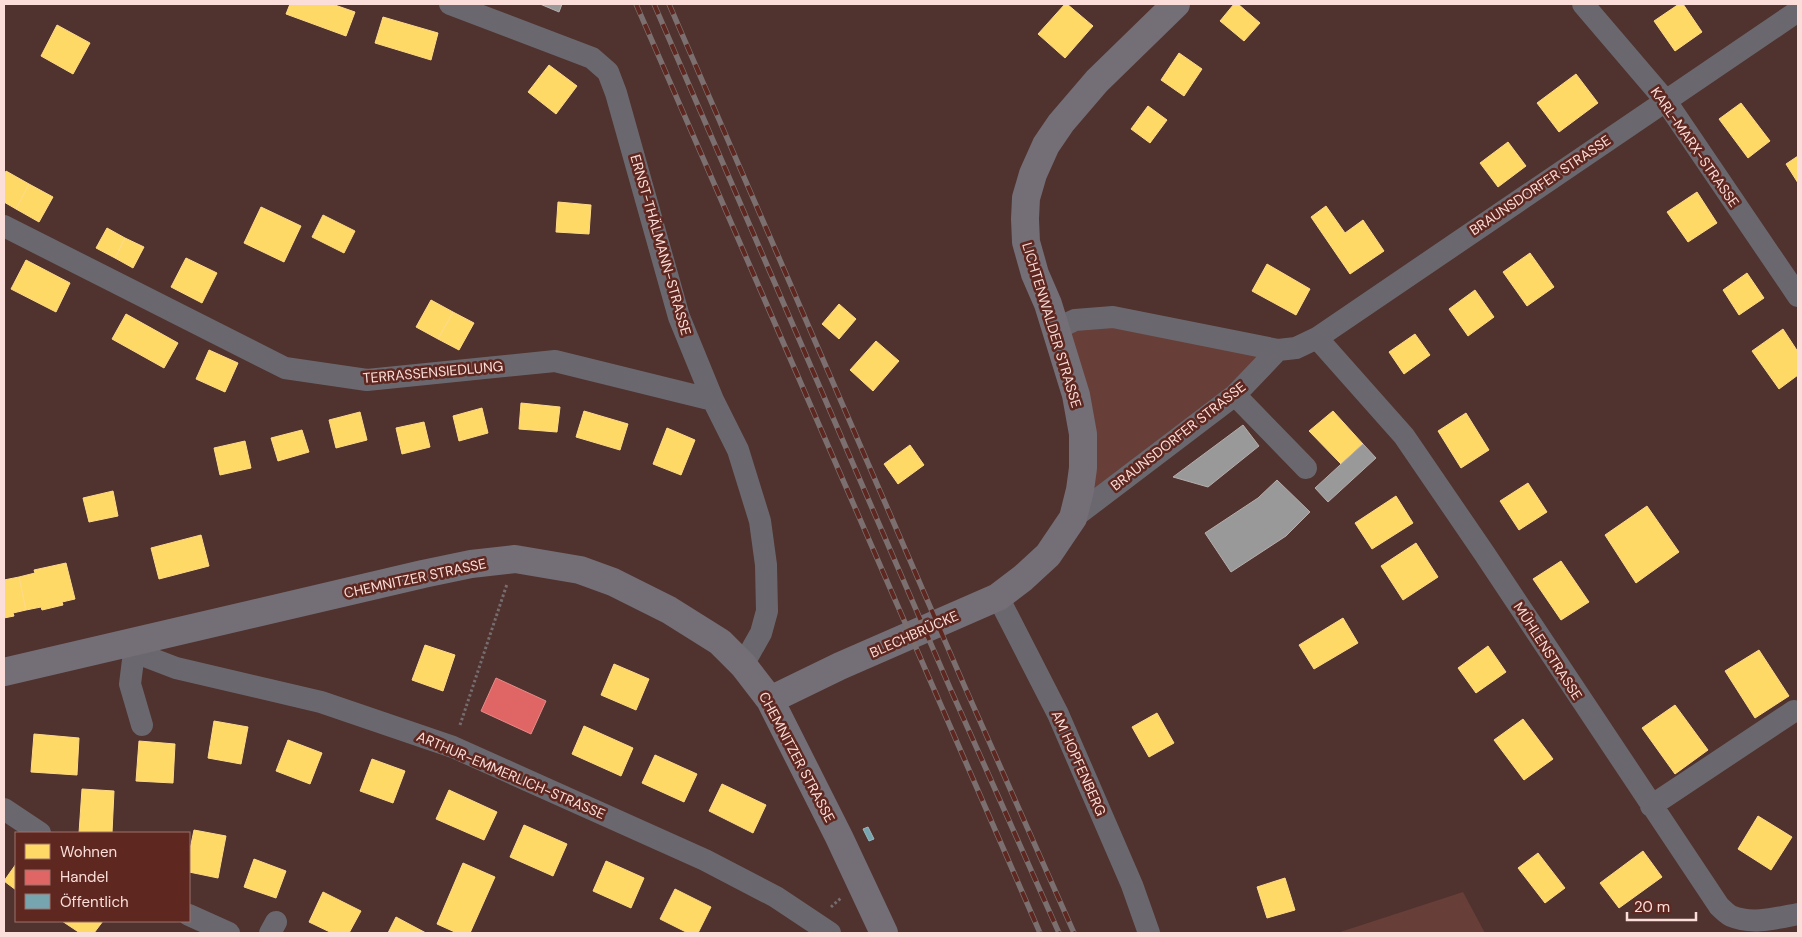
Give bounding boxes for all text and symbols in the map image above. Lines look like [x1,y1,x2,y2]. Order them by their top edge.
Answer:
street label: KARL-MARX-STRASSE [1647,83,1743,211]
street label: BRAUNSDORFER STRASSE [1466,131,1614,239]
street label: ERNST-THÄLMANN-STRASSE [627,152,695,338]
street label: LICHTENWALDER STRASSE [1018,240,1086,410]
street label: TERRASSENSIEDLUNG [362,357,504,387]
street label: BRAUNSDORFER STRASSE [1107,378,1249,494]
street label: CHEMNITZER STRASSE [342,554,488,602]
street label: MÜHLENSTRASSE [1510,599,1586,703]
street label: BLECHBRÜCKE [867,606,961,662]
street label: CHEMNITZER STRASSE [755,689,839,825]
street label: AM HOPFENBERG [1048,707,1110,819]
street label: ARTHUR-EMMERLICH-STRASSE [414,727,608,823]
legend [15,832,190,922]
text: Wohnen [60,842,117,862]
text: Handel [60,867,108,887]
scale bar [1627,890,1696,922]
text: Öffentlich [60,892,129,912]
text: 20 m [1634,897,1670,917]

